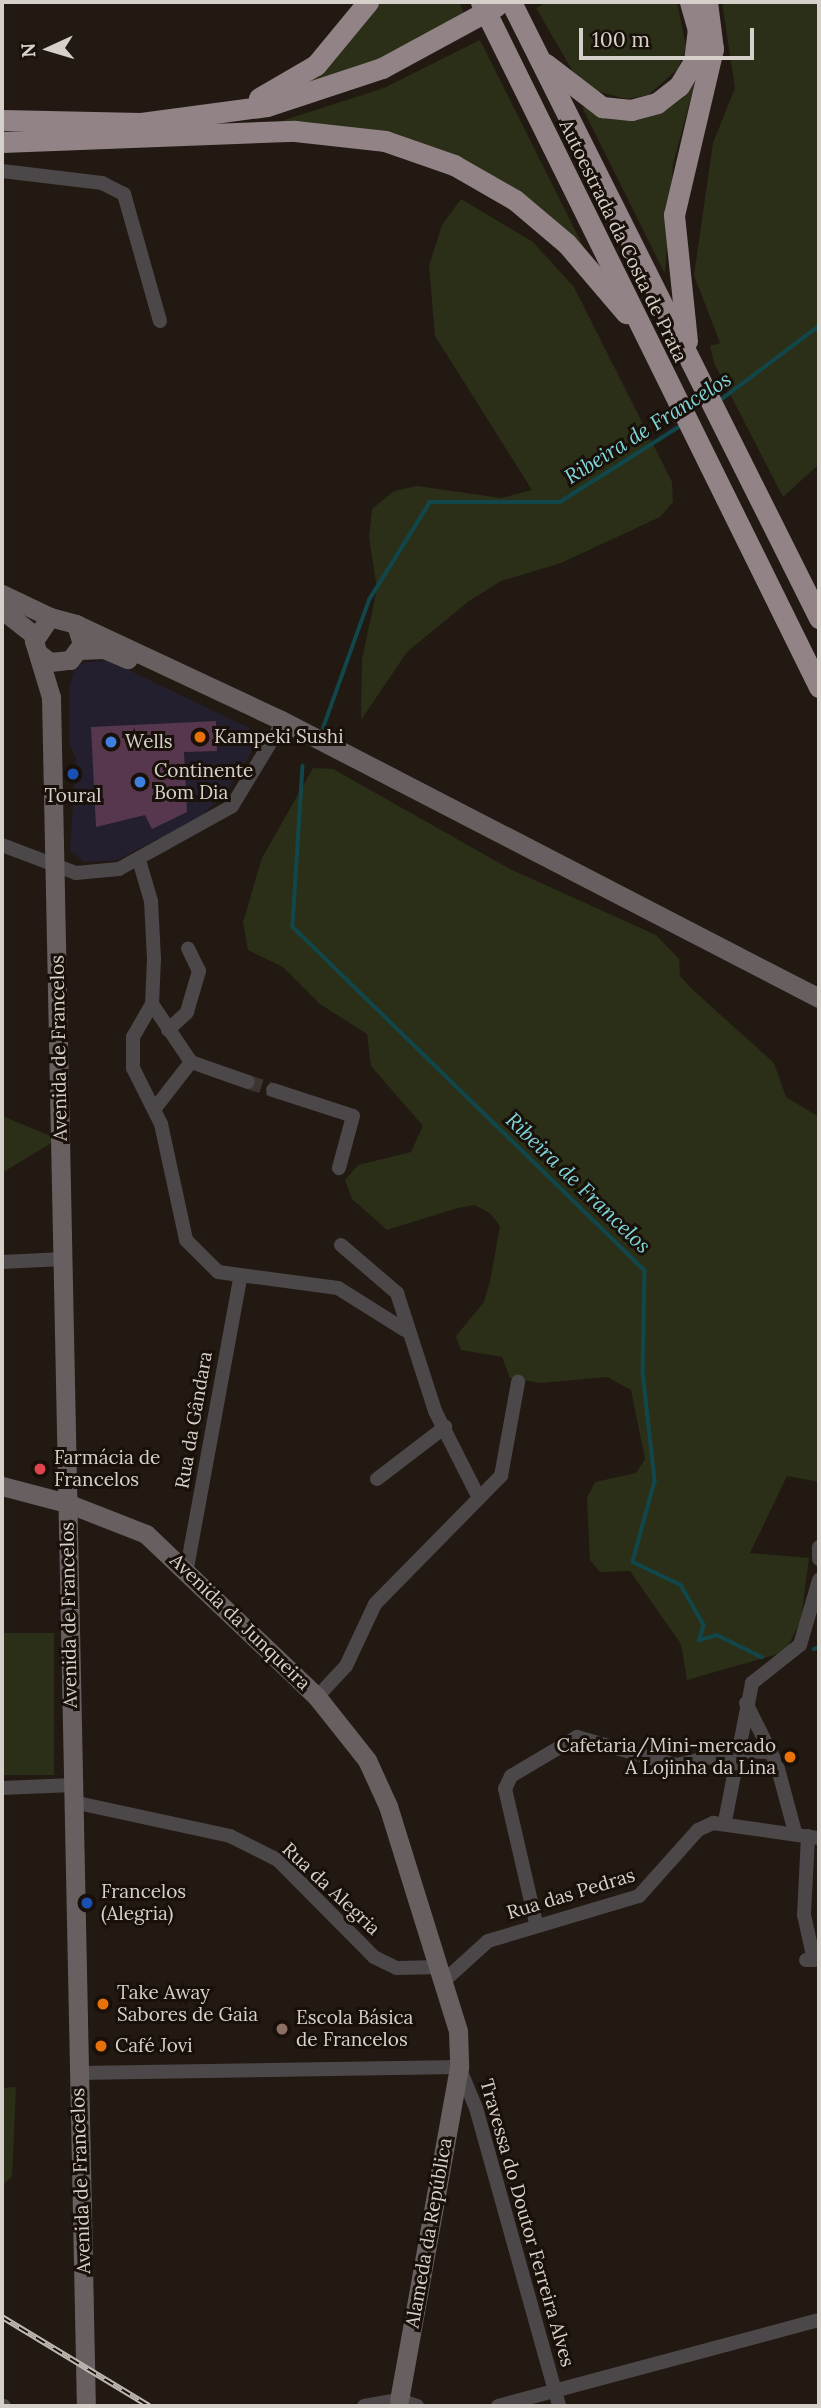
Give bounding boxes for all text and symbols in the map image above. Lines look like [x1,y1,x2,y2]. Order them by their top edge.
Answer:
north arrow [14,14,84,84]
scale bar [583,14,758,58]
text: 100 m [592,26,650,53]
text: N [16,42,41,59]
street label: Autoestrada da Costa de Prata [554,116,692,366]
water label: Ribeira de Francelos [560,367,736,489]
place label: Kampeki Sushi [214,726,343,748]
marker: Kampeki Sushi [192,729,208,745]
place label: Wells [125,731,173,753]
marker: Wells [103,734,119,750]
place label: Continente Bom Dia [154,760,253,804]
marker: Toural [65,766,81,782]
marker: Continente Bom Dia [132,774,148,790]
place label: Toural [45,785,101,807]
street label: Avenida de Francelos [46,955,72,1141]
water label: Ribeira de Francelos [500,1107,656,1259]
street label: Rua da Gândara [171,1350,217,1490]
place label: Farmácia de Francelos [54,1447,160,1491]
marker: Farmácia de Francelos [32,1461,48,1477]
street label: Avenida de Francelos [56,1522,82,1708]
street label: Avenida da Junqueira [165,1549,315,1695]
place label: Cafetaria/Mini-mercado A Lojinha da Lina [556,1735,776,1779]
marker: Cafetaria/Mini-mercado A Lojinha da Lina [782,1749,798,1765]
street label: Rua da Alegria [277,1838,385,1940]
street label: Rua das Pedras [504,1864,638,1924]
place label: Francelos (Alegria) [101,1881,186,1925]
marker: Francelos (Alegria) [79,1895,95,1911]
place label: Take Away Sabores de Gaia [117,1982,258,2026]
marker: Take Away Sabores de Gaia [95,1996,111,2012]
place label: Escola Básica de Francelos [296,2007,413,2051]
marker: Escola Básica de Francelos [274,2021,290,2037]
place label: Café Jovi [115,2035,193,2057]
marker: Café Jovi [93,2038,109,2054]
street label: Travessa do Doutor Ferreira Alves [475,2076,579,2370]
street label: Avenida de Francelos [66,2088,96,2274]
street label: Alameda da República [401,2136,457,2330]

